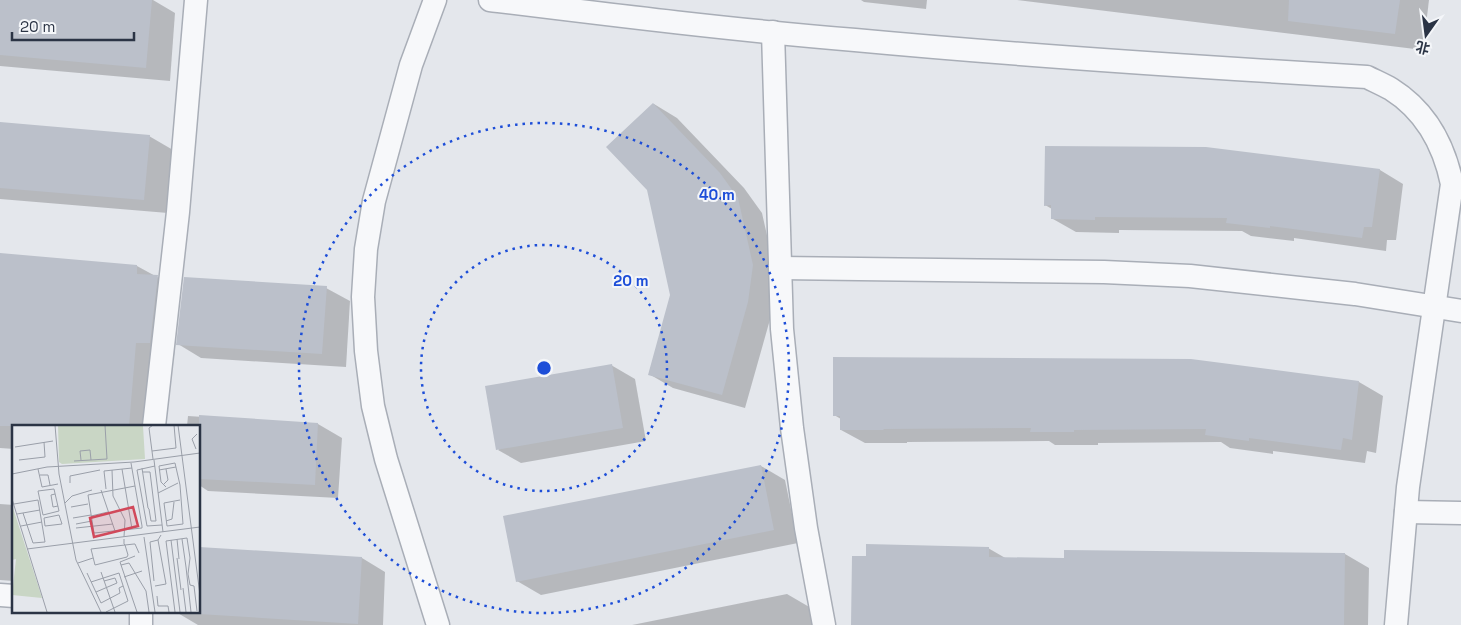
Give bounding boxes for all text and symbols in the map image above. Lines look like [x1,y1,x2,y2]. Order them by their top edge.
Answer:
scale bar [12,10,135,42]
north arrow [1401,10,1451,60]
text: 20 m [20,17,55,36]
text: 北 [1414,37,1432,58]
text: 40 m [699,185,735,204]
text: 20 m [613,271,649,290]
centre of rings [535,359,553,377]
inset map [12,425,200,612]

